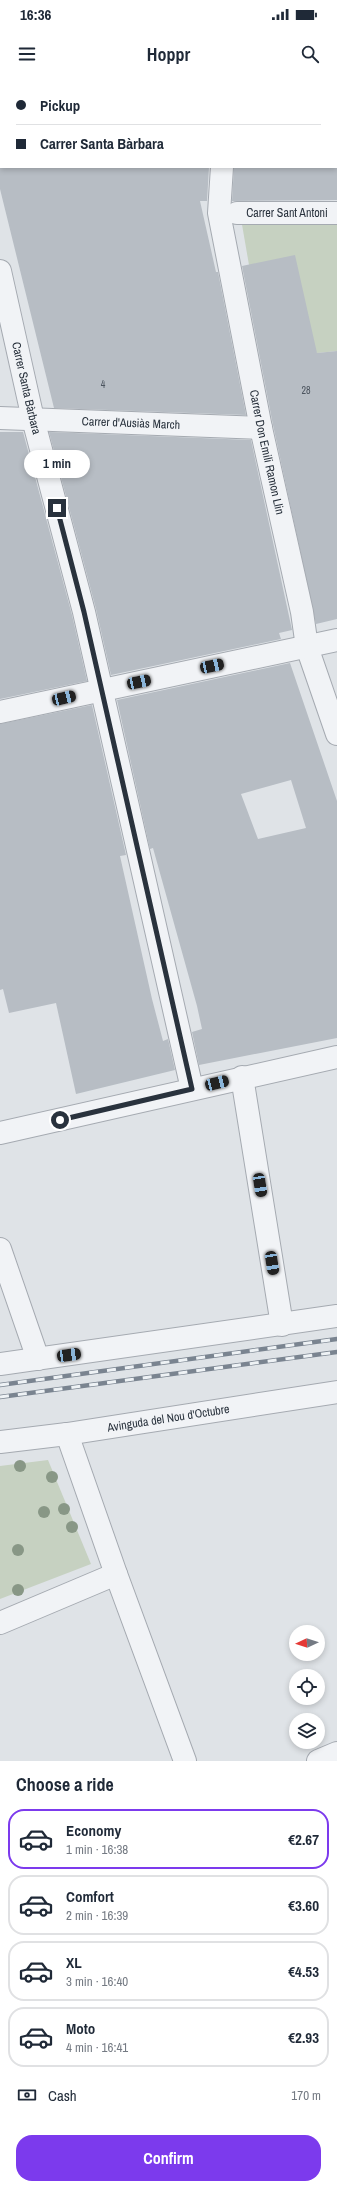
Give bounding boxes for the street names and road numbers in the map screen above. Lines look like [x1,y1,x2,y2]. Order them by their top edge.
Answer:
street label: Carrer Sant Antoni [246,205,328,221]
street label: Carrer Santa Bàrbara [8,340,45,437]
street label: Carrer Don Emili Ramon Llin [246,388,288,516]
street label: Carrer d'Ausiàs March [81,413,180,433]
street label: Avinguda del Nou d'Octubre [105,1401,231,1436]

